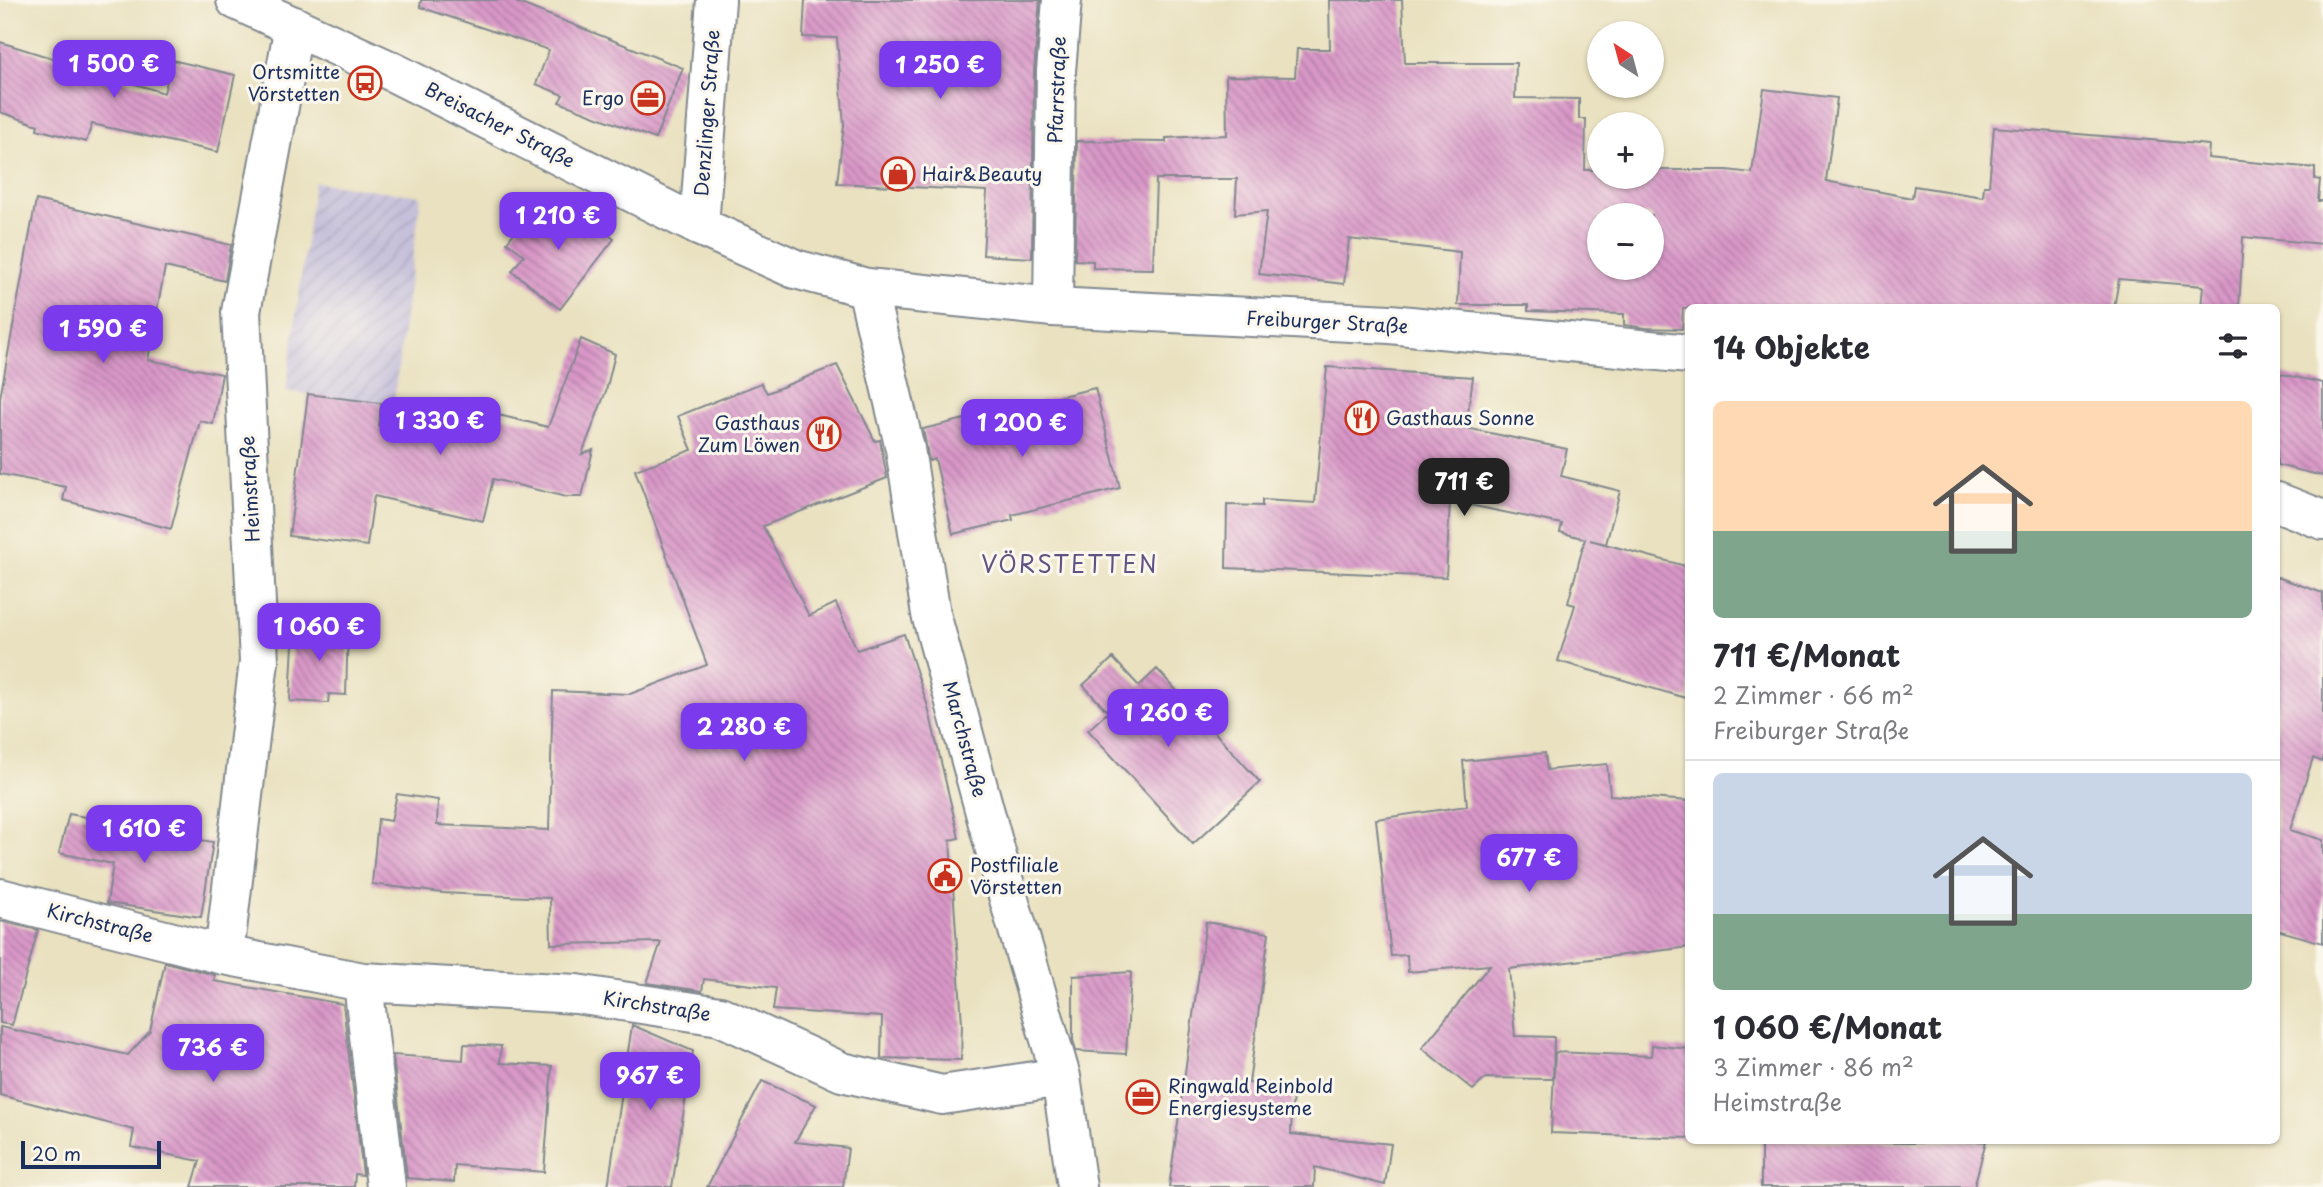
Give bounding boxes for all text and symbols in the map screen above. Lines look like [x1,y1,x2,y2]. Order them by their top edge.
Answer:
north arrow [1587,21,1664,98]
map controls [1587,21,1664,280]
street label: Denzlinger Straße [686,29,726,197]
street label: Pfarrstraße [1040,36,1072,144]
pin: 1 500 € [49,41,179,100]
pin: 1 250 € [875,42,1005,101]
text: 1 500 € [69,45,159,80]
text: 1 250 € [895,46,985,81]
place label: Ortsmitte Vörstetten [248,57,340,107]
bus stop icon: Ortsmitte Vörstetten [346,64,384,102]
street label: Breisacher Straße [421,74,580,174]
office icon: Ergo [629,79,667,117]
place label: Ergo [582,83,624,111]
button: + [1587,112,1664,189]
shop icon: Hair&Beauty [879,155,917,193]
place label: Hair&Beauty [922,159,1042,187]
pin: 1 210 € [493,192,623,252]
text: 1 210 € [515,197,601,232]
button: − [1587,203,1664,280]
street label: Freiburger Straße [1245,303,1409,339]
pin: 1 590 € [38,306,168,365]
text: 1 590 € [59,310,147,345]
text: 14 Objekte [1713,324,1870,369]
icon: filters [2214,327,2252,365]
pin: 1 330 € [375,398,505,457]
restaurant icon: Gasthaus Sonne [1343,399,1381,437]
pin: 1 200 € [957,400,1087,459]
text: 1 330 € [396,402,484,437]
place label: Gasthaus Sonne [1386,403,1535,431]
text: 1 200 € [977,404,1067,439]
place label: Gasthaus Zum Löwen [698,408,800,458]
restaurant icon: Gasthaus Zum Löwen [805,415,843,453]
street label: Heimstraße [232,435,266,543]
icon: home [1920,446,2046,572]
pin: 711 € [1415,458,1513,518]
text: 711 € [1434,463,1494,498]
district label: VÖRSTETTEN [981,546,1159,581]
pin: 1 060 € [254,604,384,663]
text: 1 060 € [273,608,365,643]
text: 711 €/Monat [1713,632,1900,677]
text: 2 Zimmer · 66 m² [1713,677,1914,712]
street label: Marchstraße [937,678,995,800]
pin: 1 260 € [1103,690,1233,749]
text: 1 260 € [1123,694,1213,729]
pin: 2 280 € [679,704,809,763]
text: 2 280 € [697,708,791,743]
text: Freiburger Straße [1713,712,1909,747]
pin: 1 610 € [79,806,209,865]
text: 1 610 € [102,810,186,845]
icon: home [1920,818,2046,944]
pin: 677 € [1480,834,1578,894]
text: 677 € [1496,839,1562,874]
place label: Postfiliale Vörstetten [970,850,1062,900]
public building icon: Postfiliale Vörstetten [926,857,964,895]
street label: Kirchstraße [44,895,156,949]
street label: Kirchstraße [601,983,713,1027]
text: 1 060 €/Monat [1713,1004,1942,1049]
pin: 736 € [164,1024,262,1084]
text: 736 € [178,1029,248,1064]
text: 3 Zimmer · 86 m² [1713,1049,1914,1084]
pin: 967 € [601,1052,699,1112]
text: 967 € [616,1057,684,1092]
place label: Ringwald Reinbold Energiesysteme [1168,1071,1333,1121]
office icon: Ringwald Reinbold Energiesysteme [1124,1078,1162,1116]
text: Heimstraße [1713,1084,1842,1119]
scale bar [21,1138,161,1170]
text: 20 m [32,1139,81,1167]

